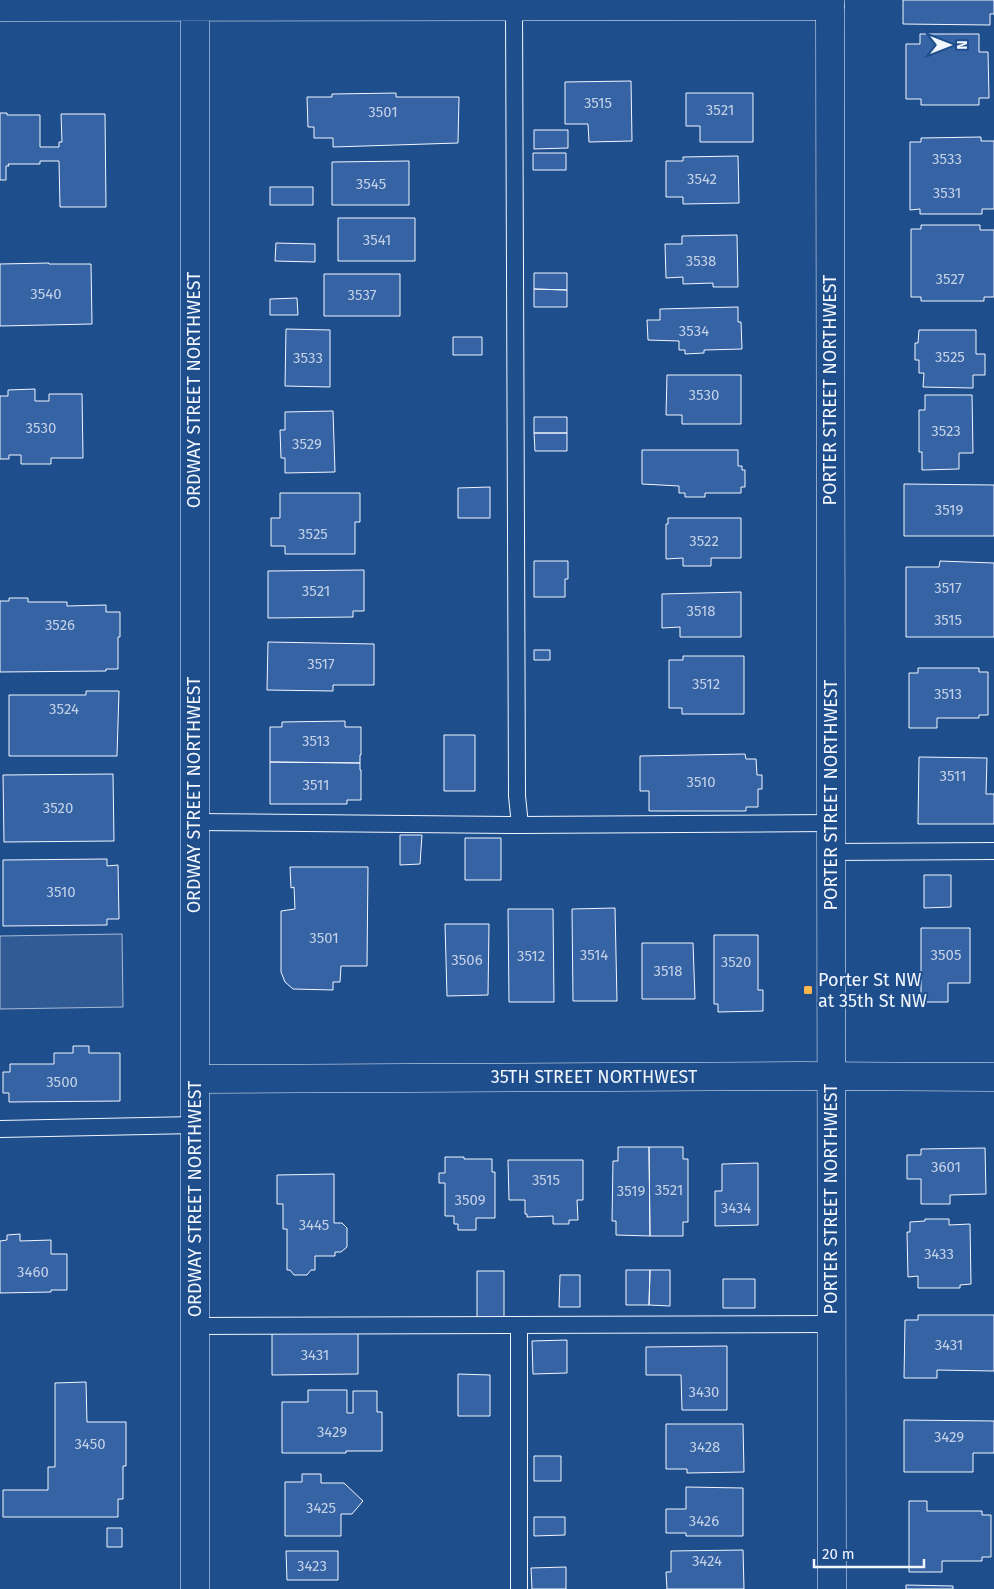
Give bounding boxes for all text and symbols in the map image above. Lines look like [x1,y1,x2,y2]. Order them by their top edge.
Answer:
north arrow [924,20,974,70]
text: N [953,40,970,50]
house number: 3515 [584,94,612,112]
house number: 3521 [706,101,734,119]
house number: 3501 [368,103,398,121]
house number: 3533 [932,150,962,168]
house number: 3542 [687,170,717,188]
house number: 3545 [356,175,386,193]
house number: 3531 [933,184,961,202]
house number: 3541 [363,231,391,249]
house number: 3538 [686,252,716,270]
house number: 3527 [936,270,965,288]
street label: ORDWAY STREET NORTHWEST [183,271,205,508]
street label: PORTER STREET NORTHWEST [819,274,841,505]
house number: 3540 [30,285,62,303]
house number: 3537 [348,286,377,304]
house number: 3534 [679,322,709,340]
house number: 3525 [935,348,965,366]
house number: 3533 [293,349,323,367]
house number: 3530 [689,386,719,404]
house number: 3530 [26,419,56,437]
house number: 3523 [931,422,961,440]
house number: 3529 [292,435,322,453]
house number: 3519 [935,501,963,519]
house number: 3525 [298,525,328,543]
house number: 3522 [689,532,719,550]
house number: 3517 [934,579,962,597]
house number: 3521 [302,582,330,600]
house number: 3518 [687,602,716,620]
house number: 3515 [934,611,962,629]
house number: 3526 [45,616,75,634]
house number: 3517 [307,655,335,673]
house number: 3512 [692,675,720,693]
street label: ORDWAY STREET NORTHWEST [183,676,205,913]
street label: PORTER STREET NORTHWEST [820,679,842,910]
house number: 3513 [934,685,962,703]
house number: 3524 [49,700,79,718]
house number: 3513 [302,732,330,750]
house number: 3511 [939,767,967,785]
house number: 3510 [686,773,716,791]
house number: 3511 [302,776,330,794]
house number: 3520 [43,799,73,817]
house number: 3510 [46,883,76,901]
house number: 3501 [309,929,339,947]
house number: 3514 [580,946,608,964]
house number: 3505 [931,946,961,964]
house number: 3512 [517,947,545,965]
house number: 3506 [451,951,483,969]
house number: 3520 [721,953,751,971]
house number: 3518 [654,962,683,980]
place label: Porter St NW at 35th St NW [818,969,927,1012]
marker: Porter St NW at 35th St NW [802,984,814,996]
street label: 35TH STREET NORTHWEST [491,1066,698,1088]
house number: 3500 [46,1073,78,1091]
street label: ORDWAY STREET NORTHWEST [184,1080,206,1317]
street label: PORTER STREET NORTHWEST [820,1083,842,1314]
house number: 3601 [931,1158,961,1176]
house number: 3515 [532,1171,560,1189]
house number: 3521 [655,1181,683,1199]
house number: 3519 [617,1182,645,1200]
house number: 3509 [454,1191,486,1209]
house number: 3434 [721,1199,751,1217]
house number: 3445 [299,1216,329,1234]
house number: 3433 [924,1245,954,1263]
house number: 3460 [17,1263,49,1281]
house number: 3431 [935,1336,963,1354]
house number: 3431 [301,1346,329,1364]
house number: 3430 [689,1383,720,1401]
house number: 3429 [317,1423,347,1441]
house number: 3429 [934,1428,964,1446]
house number: 3450 [74,1435,106,1453]
house number: 3428 [690,1438,720,1456]
house number: 3425 [306,1499,336,1517]
house number: 3426 [689,1512,719,1530]
scale bar [814,1536,924,1568]
text: 20 m [822,1545,855,1563]
house number: 3424 [692,1552,722,1570]
house number: 3423 [297,1557,327,1575]

